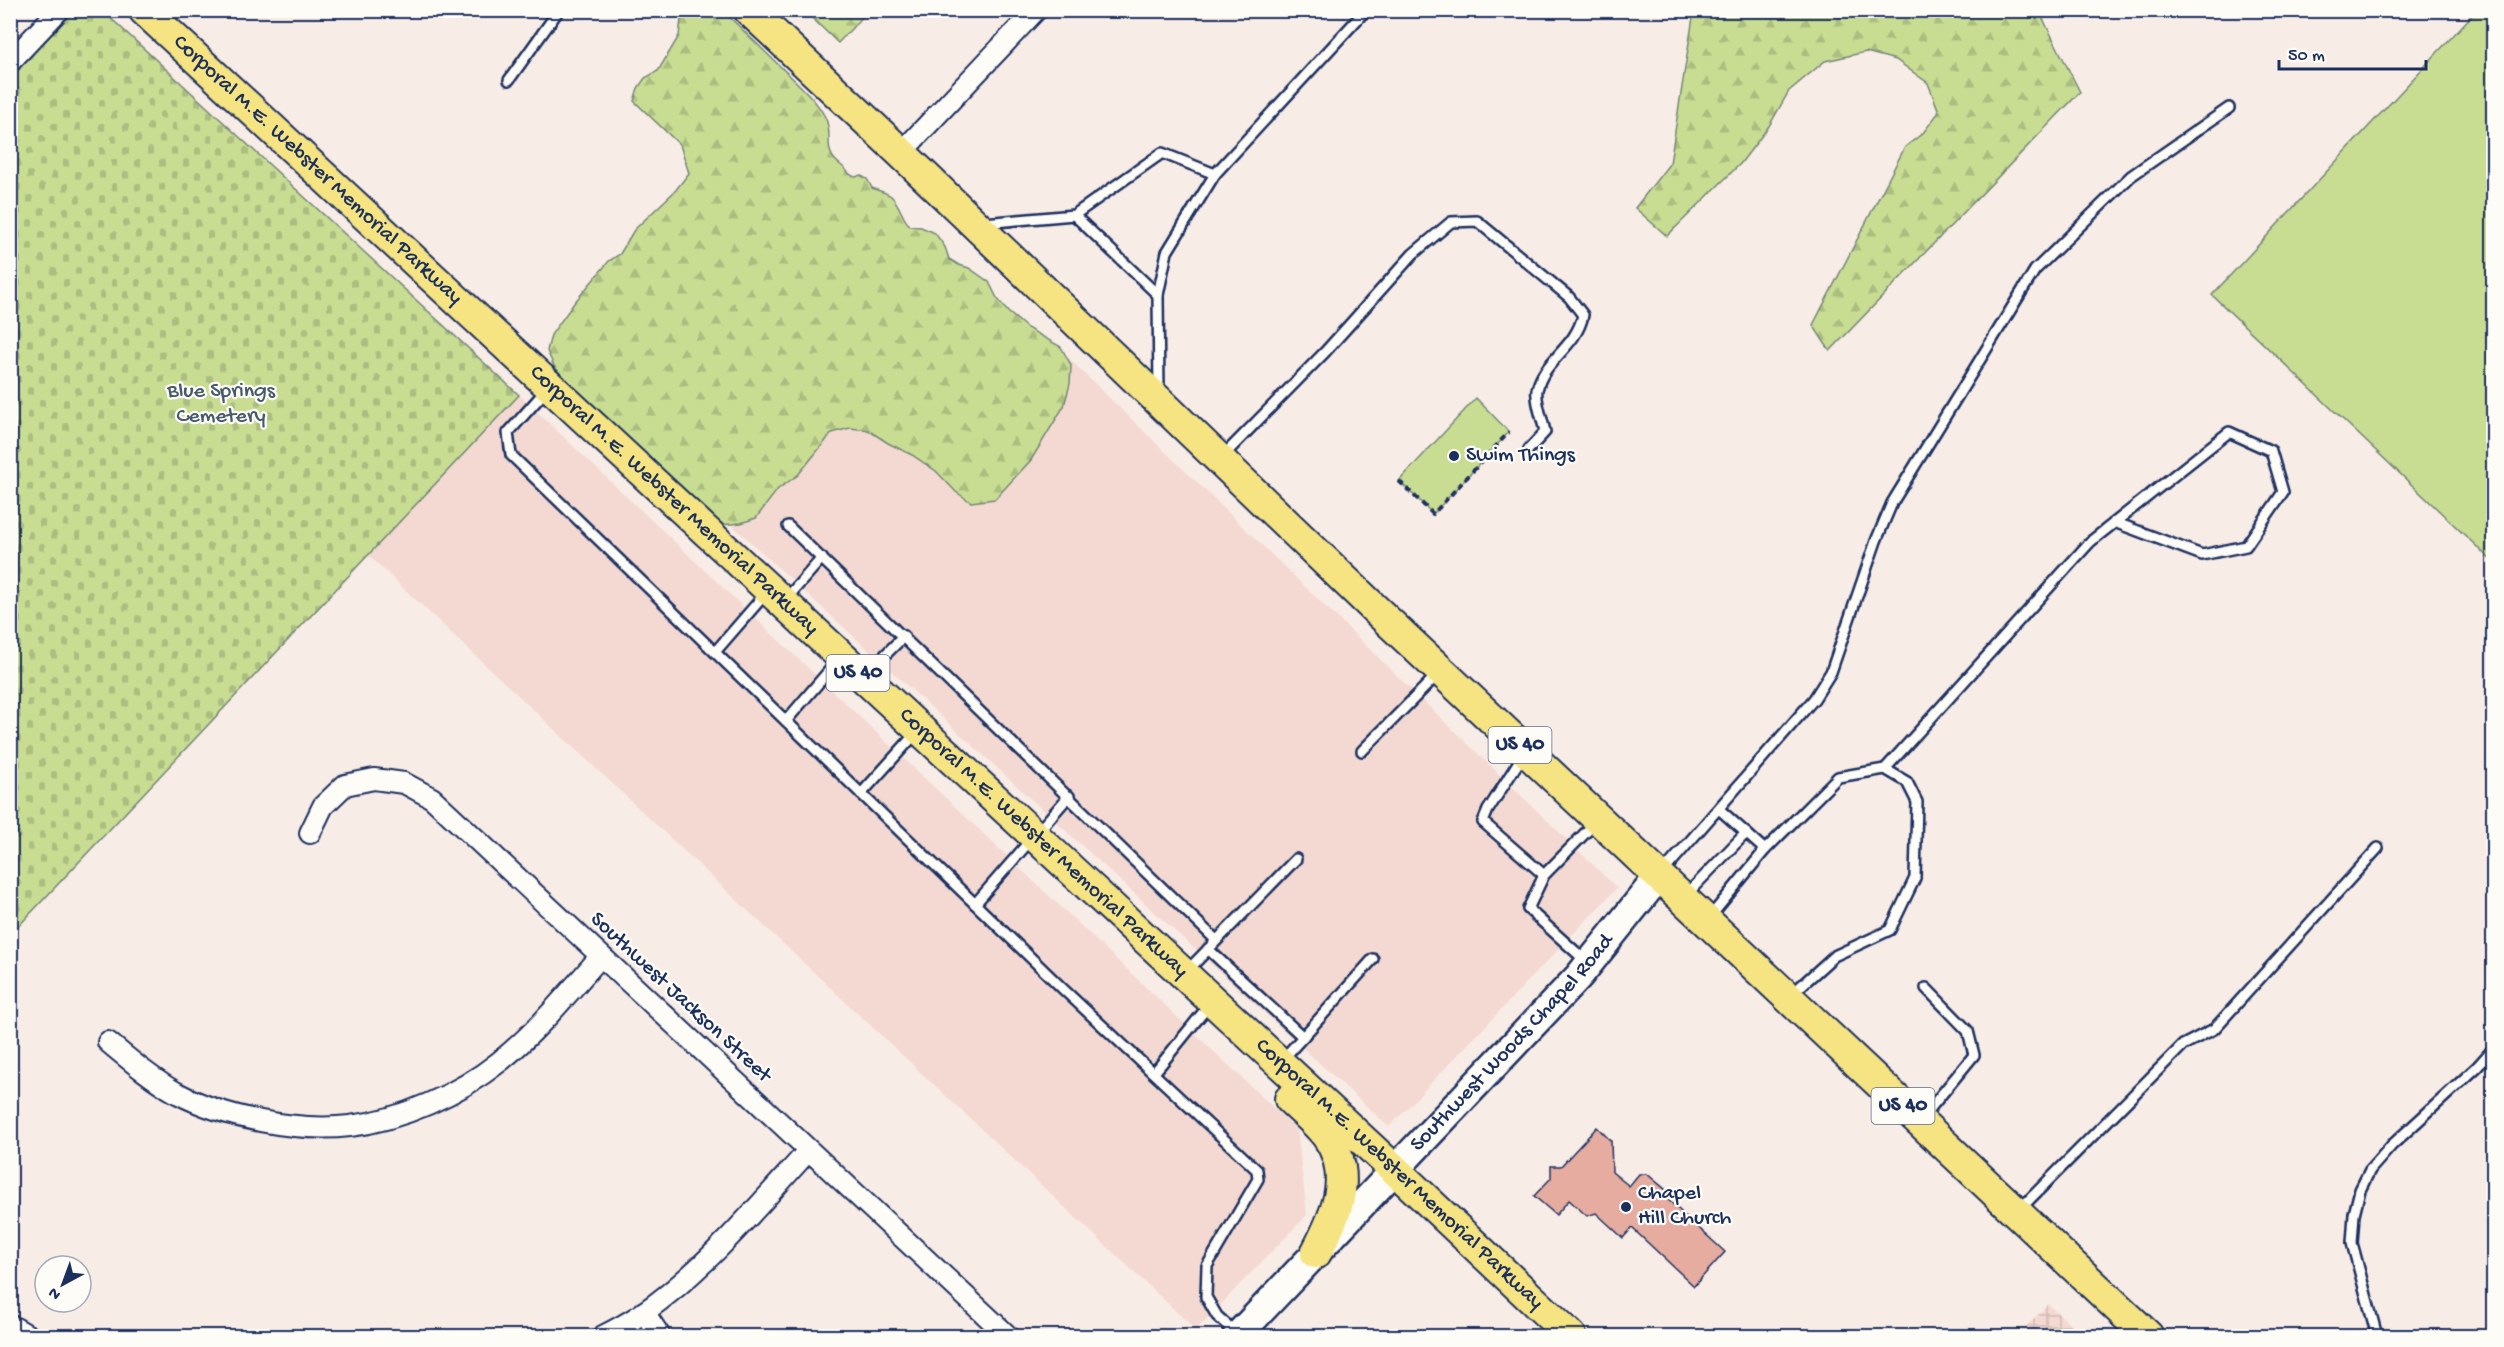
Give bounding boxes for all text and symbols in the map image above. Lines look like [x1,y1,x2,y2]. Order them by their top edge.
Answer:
street label: Corporal M.E. Webster Memorial Parkway [167,30,467,311]
scale bar [2279,33,2426,71]
text: 50 m [2288,46,2325,67]
street label: Corporal M.E. Webster Memorial Parkway [523,360,824,642]
park label: Blue Springs Cemetery [166,379,276,430]
place label: Swim Things [1466,443,1576,469]
marker: Swim Things [1447,449,1461,463]
road number: US 40 [826,655,890,691]
street label: Corporal M.E. Webster Memorial Parkway [893,703,1193,984]
road number: US 40 [1488,727,1552,763]
street label: Southwest Jackson Street [584,907,778,1090]
street label: Southwest Woods Chapel Road [1405,928,1621,1158]
street label: Corporal M.E. Webster Memorial Parkway [1249,1034,1549,1316]
road number: US 40 [1872,1088,1934,1124]
place label: Chapel Hill Church [1638,1181,1732,1232]
marker: Chapel Hill Church [1619,1200,1633,1214]
north arrow [33,1254,93,1314]
text: N [45,1282,66,1303]

